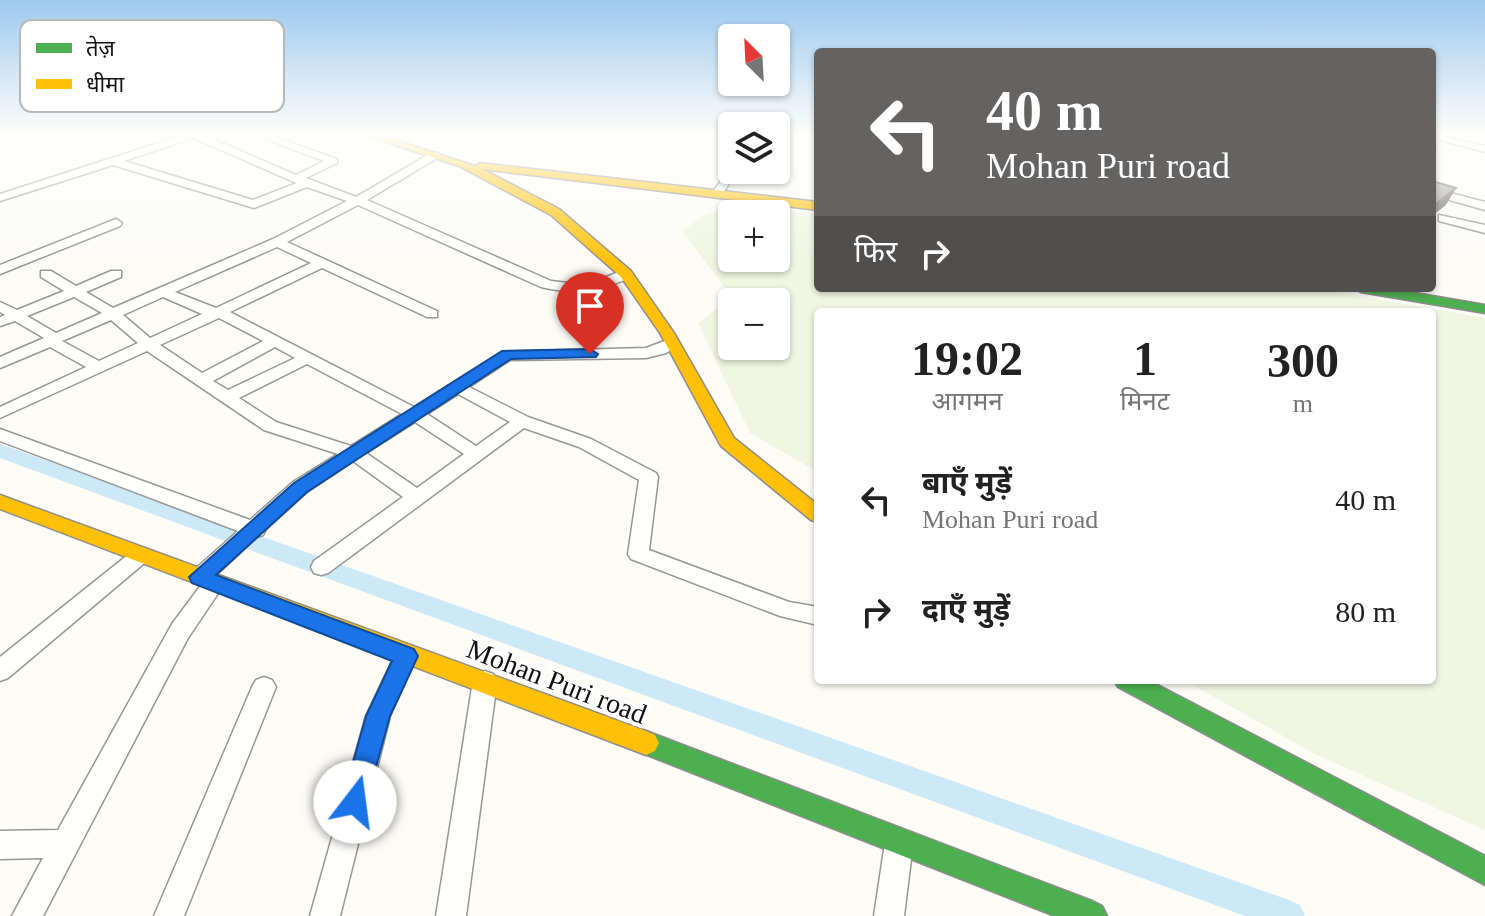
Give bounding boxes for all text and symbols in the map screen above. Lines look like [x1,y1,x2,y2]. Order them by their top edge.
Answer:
legend [20,20,284,112]
north arrow [718,24,790,96]
map controls [718,24,790,360]
text: तेज़ [86,35,116,61]
text: धीमा [86,72,124,97]
icon: left [854,80,958,184]
text: 40 m [986,80,1103,142]
button: layers [718,112,790,184]
text: Mohan Puri road [986,146,1230,186]
button: + [718,200,790,272]
icon: right [913,232,957,276]
text: फिर [854,235,897,268]
pin [556,272,624,354]
icon: arrive [568,284,612,328]
button: − [718,288,790,360]
text: 19:02 [911,332,1023,385]
text: 1 [1133,332,1157,385]
text: 300 [1267,334,1339,387]
text: आगमन [931,387,1003,416]
text: मिनट [1120,387,1170,416]
text: m [1293,389,1313,418]
text: बाएँ मुड़ें [922,466,1012,499]
icon: left [854,478,898,522]
text: 40 m [1335,483,1396,516]
text: Mohan Puri road [922,505,1098,534]
icon: right [854,590,898,634]
text: दाएँ मुड़ें [922,593,1010,626]
text: 80 m [1335,595,1396,628]
street label: Mohan Puri road [463,633,651,730]
position arrow [313,760,397,844]

